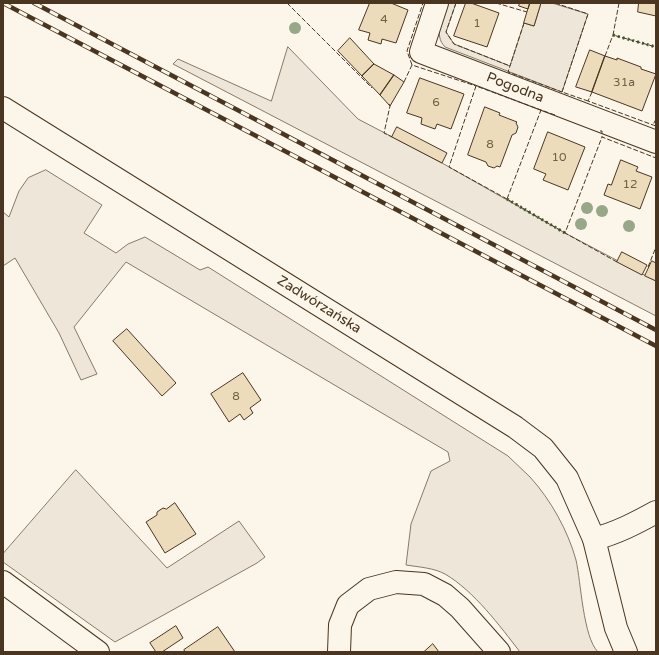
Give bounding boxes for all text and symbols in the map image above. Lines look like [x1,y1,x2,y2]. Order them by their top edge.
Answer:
house number: 4 [380,13,388,27]
house number: 1 [473,17,481,31]
street label: Pogodna [484,69,546,107]
house number: 31a [613,76,635,90]
house number: 6 [432,96,440,110]
house number: 8 [486,138,494,152]
house number: 10 [551,151,567,165]
house number: 12 [622,178,638,192]
street label: Zadwórzańska [274,272,364,338]
house number: 8 [232,390,240,404]

